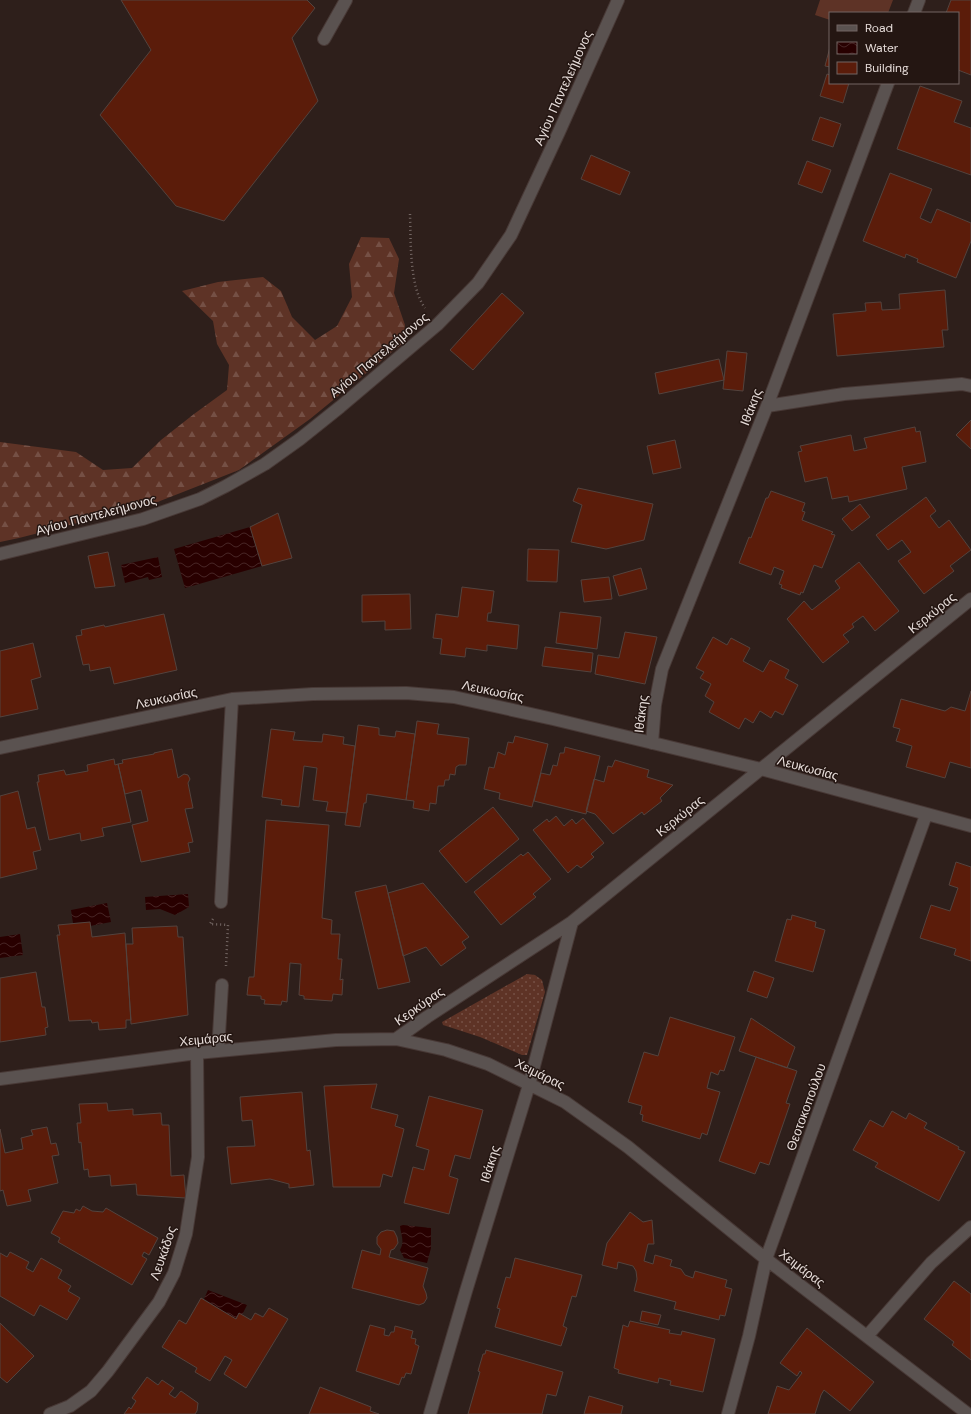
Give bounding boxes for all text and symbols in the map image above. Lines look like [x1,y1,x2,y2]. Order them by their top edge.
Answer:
legend [829,12,959,84]
text: Road [865,20,893,36]
street label: Αγίου Παντελεήμονος [530,28,596,148]
text: Water [865,40,899,56]
text: Building [865,60,909,76]
street label: Αγίου Παντελεήμονος [326,309,432,401]
street label: Ιθάκης [736,386,766,428]
street label: Αγίου Παντελεήμονος [34,491,158,539]
street label: Κερκύρας [905,589,959,637]
street label: Λευκωσίας [461,676,525,706]
street label: Λευκωσίας [134,683,198,713]
street label: Ιθάκης [630,694,652,734]
street label: Λευκωσίας [775,752,841,784]
street label: Κερκύρας [653,792,707,840]
street label: Κερκύρας [391,983,447,1029]
street label: Χειμάρας [178,1028,234,1050]
street label: Χειμάρας [512,1055,568,1093]
street label: Θεοτοκοπούλου [782,1061,830,1153]
street label: Ιθάκης [476,1143,504,1185]
street label: Λευκάδος [146,1224,180,1282]
street label: Χειμάρας [776,1245,828,1291]

